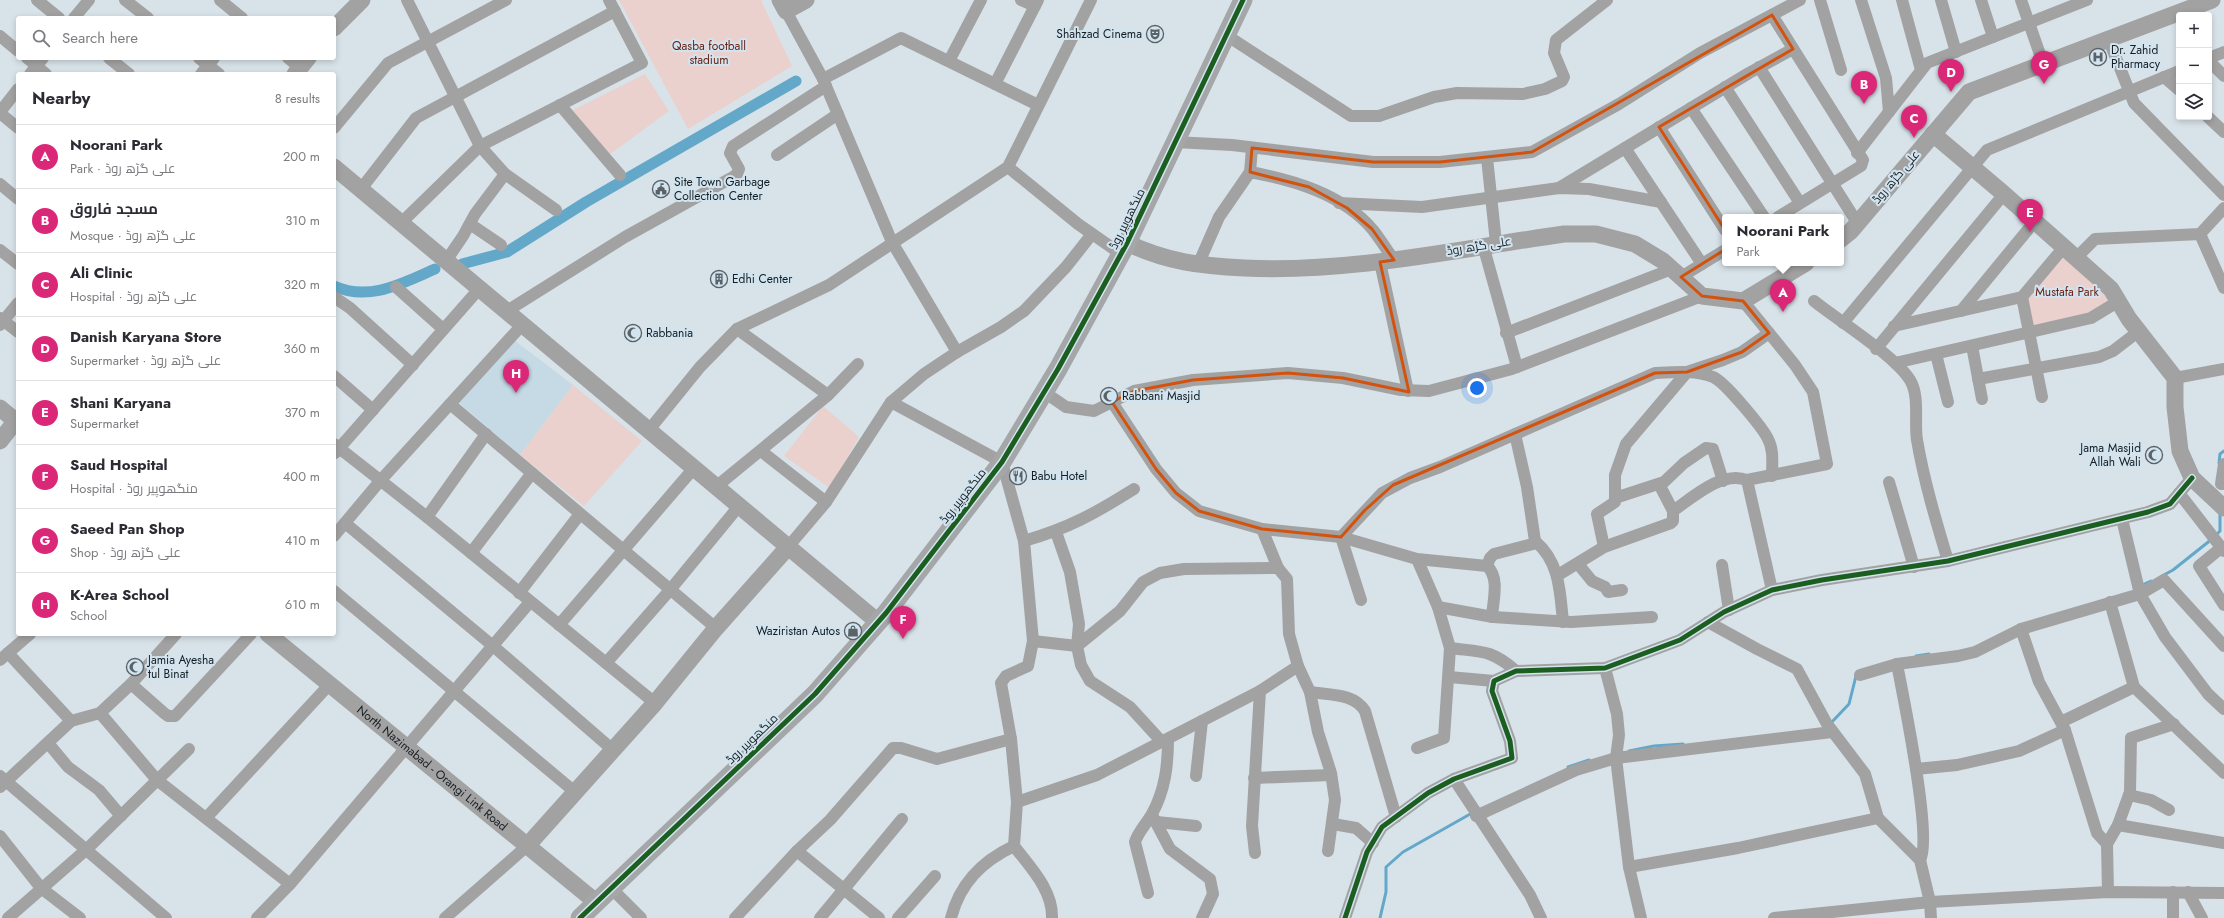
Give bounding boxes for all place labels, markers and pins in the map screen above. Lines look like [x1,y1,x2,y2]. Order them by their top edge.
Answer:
theatre icon: Shahzad Cinema [1145,24,1165,44]
place label: Shahzad Cinema [1056,25,1142,43]
place label: Dr. Zahid Pharmacy [2111,41,2161,73]
hospital icon: Dr. Zahid Pharmacy [2088,47,2108,67]
pin: G [2031,51,2057,84]
pin: D [1938,59,1964,92]
pin: B [1851,71,1877,104]
pin: C [1901,105,1927,138]
place label: Site Town Garbage Collection Center [674,173,770,205]
public building icon: Site Town Garbage Collection Center [651,179,671,199]
pin: E [2017,199,2043,232]
building icon: Edhi Center [709,269,729,289]
place label: Edhi Center [732,270,793,288]
pin: A [1770,279,1796,312]
mosque icon: Rabbania [623,323,643,343]
place label: Rabbania [646,324,693,342]
pin: H [503,360,529,393]
mosque icon: Rabbani Masjid [1099,386,1119,406]
place label: Rabbani Masjid [1122,387,1200,405]
place label: Jama Masjid Allah Wali [2078,439,2141,471]
mosque icon: Jama Masjid Allah Wali [2144,445,2164,465]
restaurant icon: Babu Hotel [1008,466,1028,486]
place label: Babu Hotel [1031,467,1087,485]
pin: F [890,606,916,639]
shop icon: Waziristan Autos [843,621,863,641]
place label: Waziristan Autos [756,622,840,640]
place label: Jamia Ayesha tul Binat [146,651,214,683]
mosque icon: Jamia Ayesha tul Binat [125,657,145,677]

